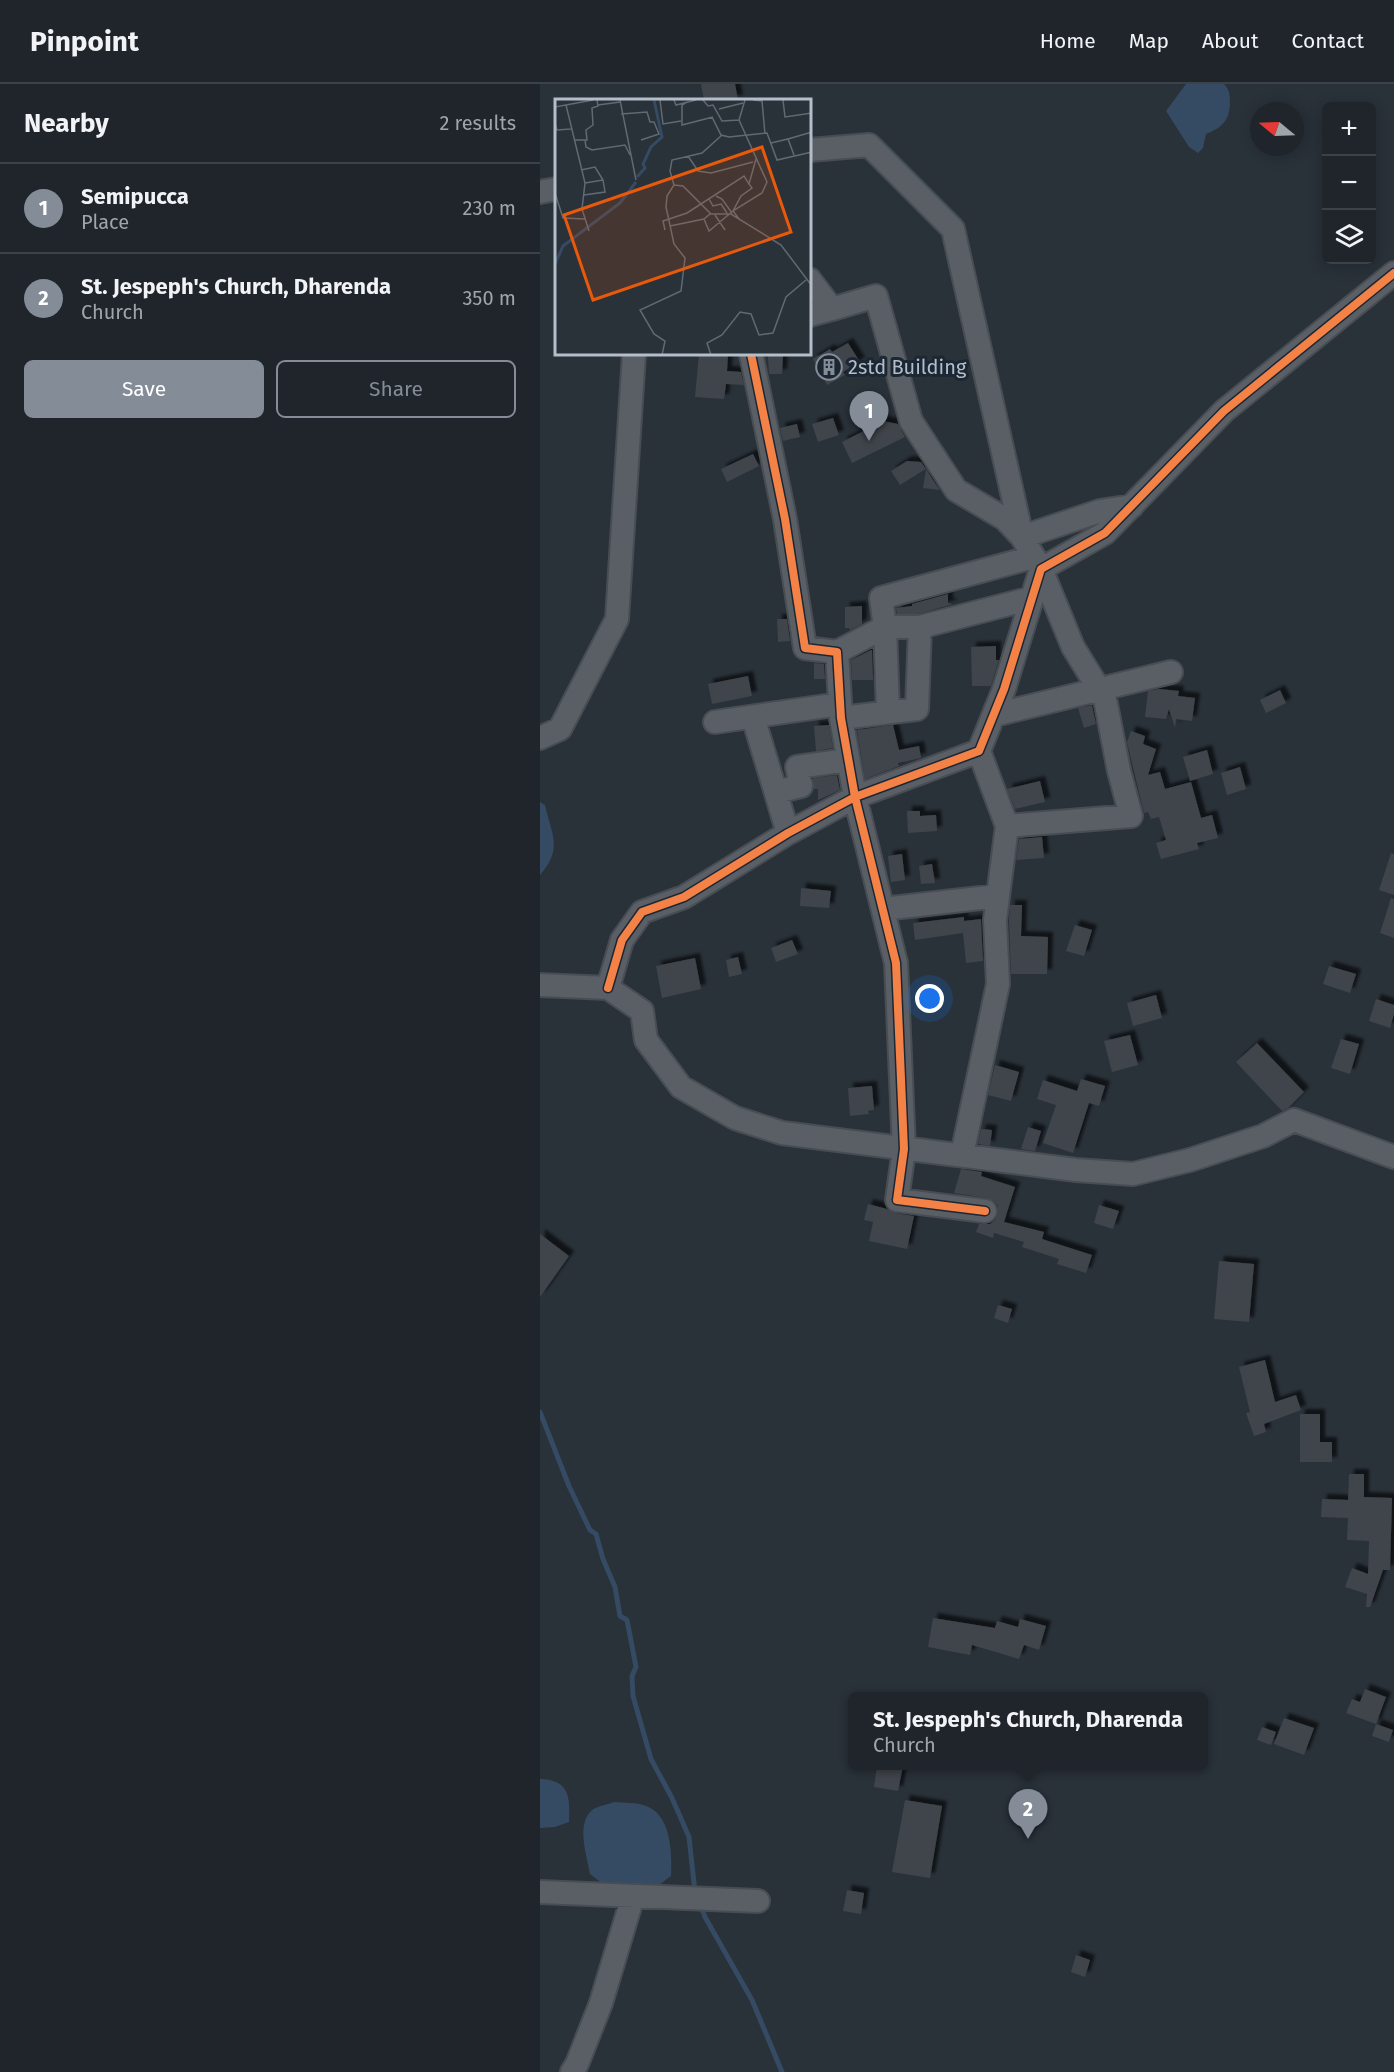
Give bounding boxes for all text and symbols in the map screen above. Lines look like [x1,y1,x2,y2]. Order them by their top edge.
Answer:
text: Pinpoint [30,25,139,58]
text: Home [1040,28,1096,54]
text: Map [1129,28,1169,54]
text: About [1202,28,1259,54]
text: Contact [1292,28,1364,54]
inset map [555,99,812,356]
north arrow [1250,102,1304,156]
map controls [1322,102,1376,264]
button: + [1322,102,1376,156]
text: Nearby [24,108,109,139]
text: 2 results [439,111,516,135]
button: − [1322,156,1376,210]
text: Semipucca [81,183,189,210]
text: 1 [39,196,48,220]
text: 230 m [463,196,516,220]
text: Place [81,210,129,234]
button: layers [1322,210,1376,264]
text: St. Jespeph's Church, Dharenda [81,273,391,300]
text: 2 [38,286,49,310]
text: 350 m [462,286,516,310]
text: Church [81,300,144,324]
building icon: 2std Building [814,352,844,382]
place label: 2std Building [848,355,967,379]
button: Save [24,360,264,418]
button: Share [276,360,516,418]
pin: 1 [850,392,888,441]
your location [915,984,944,1013]
popup [848,1692,1208,1770]
text: St. Jespeph's Church, Dharenda [873,1706,1183,1733]
text: Church [873,1733,936,1757]
pin: 2 [1008,1790,1048,1839]

